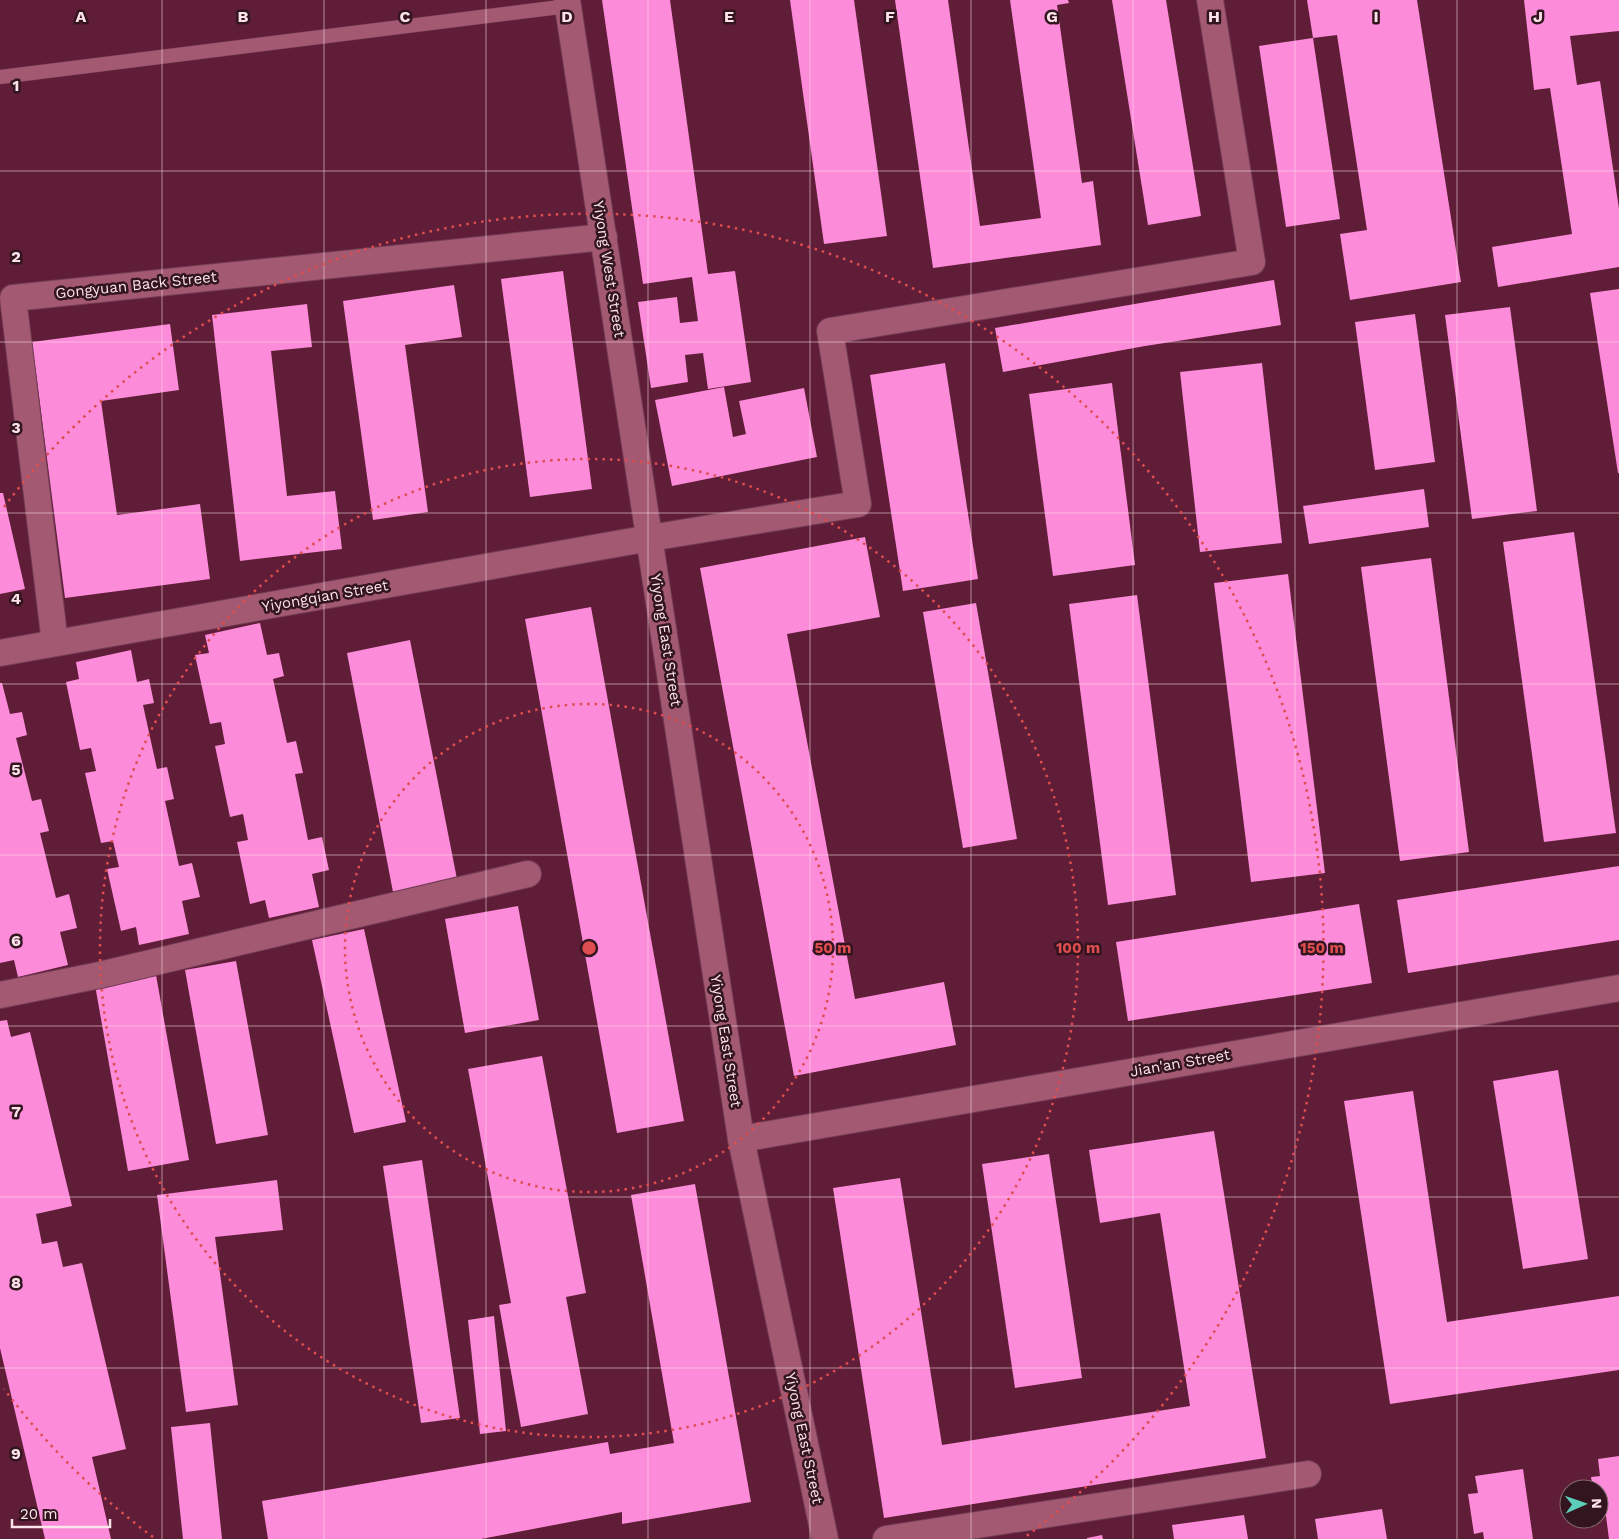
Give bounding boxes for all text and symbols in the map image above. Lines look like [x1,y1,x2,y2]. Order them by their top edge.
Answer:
text: A [76,7,87,26]
text: B [238,7,249,26]
text: C [400,7,411,26]
text: D [561,7,573,26]
text: E [724,7,734,26]
text: F [885,7,895,26]
text: G [1046,7,1058,26]
text: H [1208,7,1220,26]
text: I [1373,7,1379,26]
text: J [1533,7,1543,26]
text: 1 [13,76,19,95]
street label: Yiyong West Street [589,199,629,339]
text: 2 [11,247,21,266]
street label: Gongyuan Back Street [54,268,218,302]
text: 3 [11,418,21,437]
street label: Yiyong East Street [647,572,685,708]
street label: Yiyongqian Street [260,576,390,616]
text: 4 [11,589,21,608]
text: 5 [11,760,21,779]
text: 6 [11,931,21,950]
centre of rings [580,939,598,957]
text: 50 m [815,939,851,957]
text: 100 m [1056,939,1100,957]
text: 150 m [1300,939,1344,957]
street label: Yiyong East Street [707,973,745,1109]
street label: Jian'an Street [1129,1045,1232,1081]
text: 7 [11,1102,21,1121]
text: 8 [11,1273,21,1292]
street label: Yiyong East Street [781,1370,827,1506]
text: 9 [11,1444,21,1463]
north arrow [1559,1479,1609,1529]
scale bar [12,1496,110,1528]
text: N [1589,1498,1605,1509]
text: 20 m [20,1505,58,1523]

